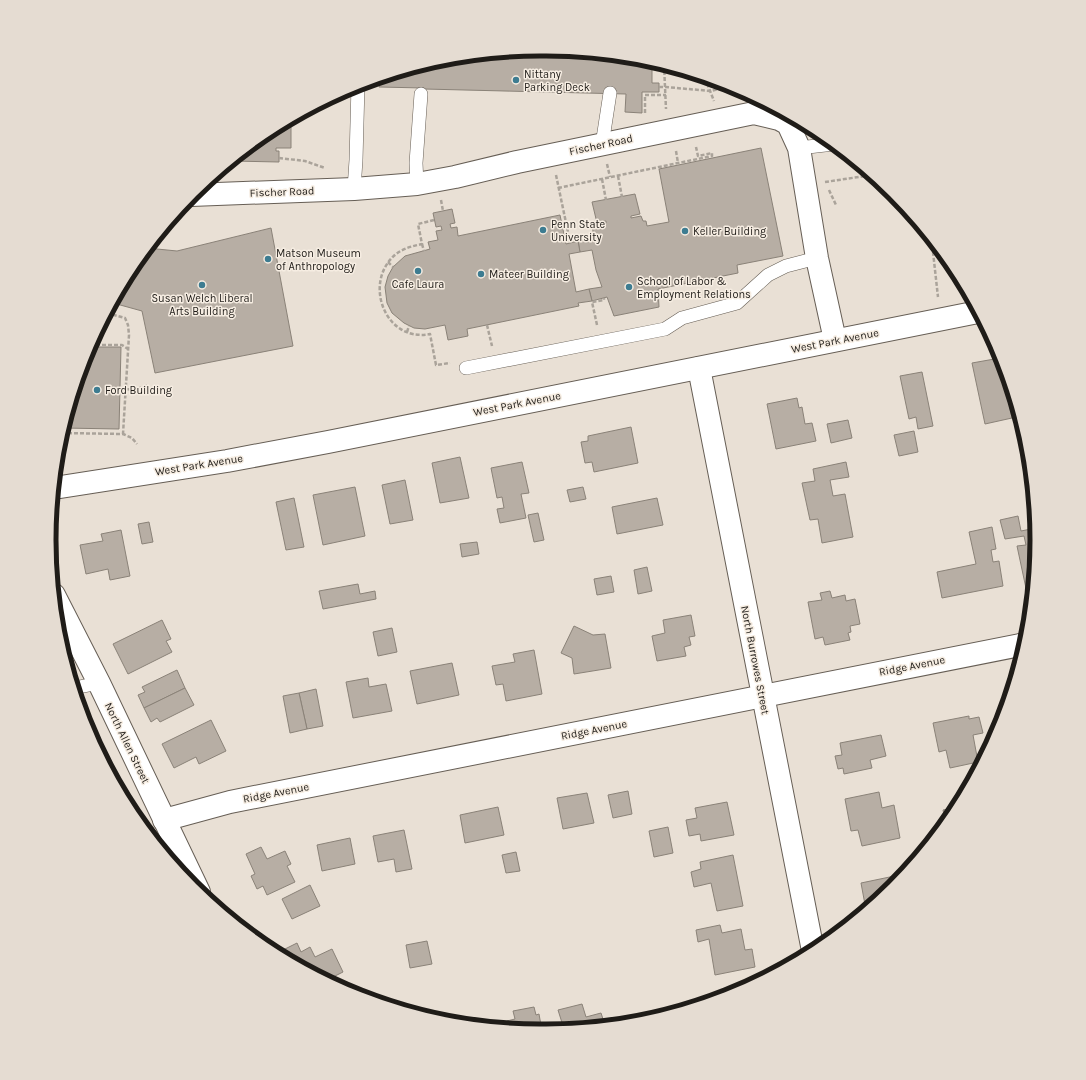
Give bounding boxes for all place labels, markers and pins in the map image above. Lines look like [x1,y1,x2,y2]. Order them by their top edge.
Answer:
place label: Nittany Parking Deck [524,68,590,94]
marker: Nittany Parking Deck [511,75,521,85]
place label: Penn State University [551,218,606,244]
marker: Penn State University [538,225,548,235]
place label: Keller Building [693,225,767,238]
marker: Keller Building [680,226,690,236]
place label: Matson Museum of Anthropology [276,247,361,273]
marker: Matson Museum of Anthropology [263,254,273,264]
marker: Cafe Laura [413,266,423,276]
place label: Mateer Building [489,268,570,281]
marker: Mateer Building [476,269,486,279]
place label: School of Labor & Employment Relations [637,275,751,301]
place label: Cafe Laura [392,278,444,291]
marker: Susan Welch Liberal Arts Building [197,280,207,290]
marker: School of Labor & Employment Relations [624,282,634,292]
place label: Susan Welch Liberal Arts Building [151,292,253,318]
place label: Ford Building [105,384,173,397]
marker: Ford Building [92,385,102,395]

